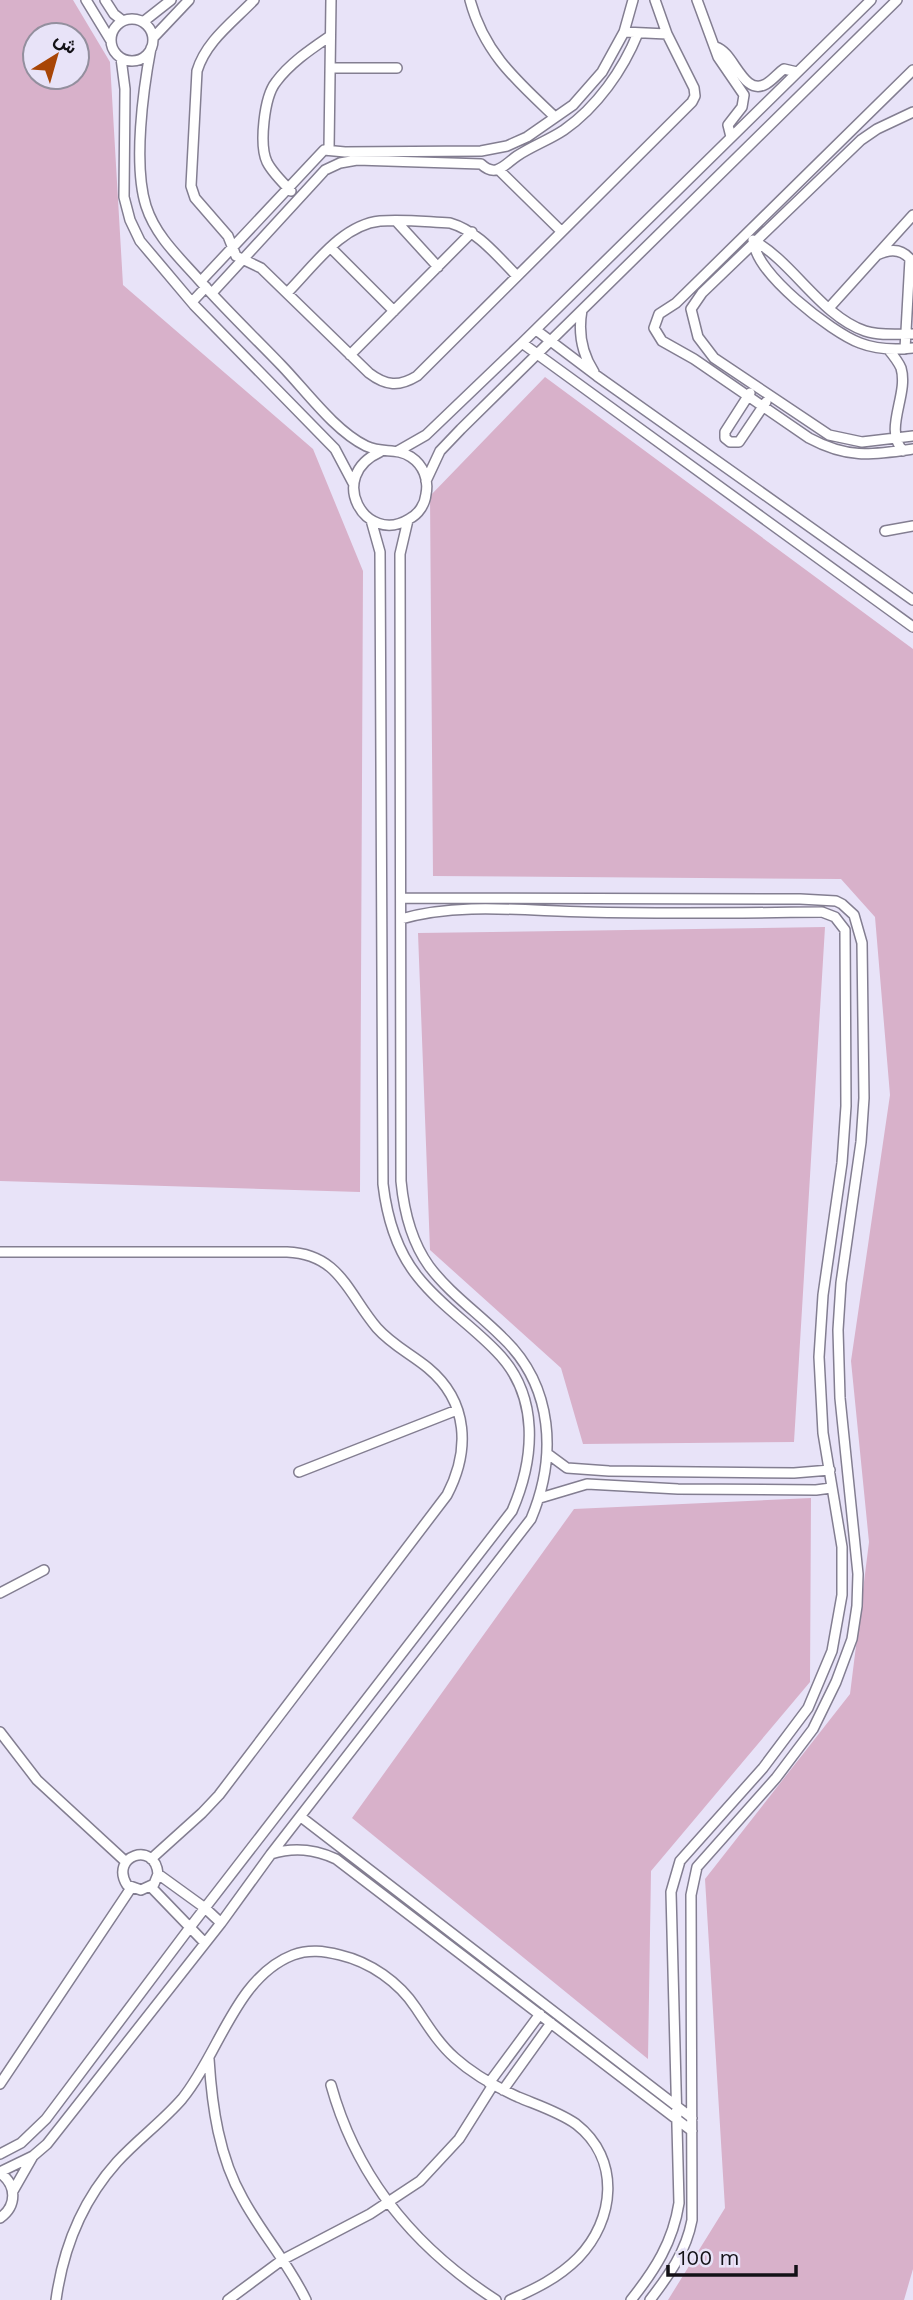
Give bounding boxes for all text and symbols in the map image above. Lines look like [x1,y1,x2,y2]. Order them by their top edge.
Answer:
north arrow [21,21,91,91]
text: ش [50,27,82,59]
scale bar [668,2234,796,2278]
text: 100 m [678,2245,740,2270]

